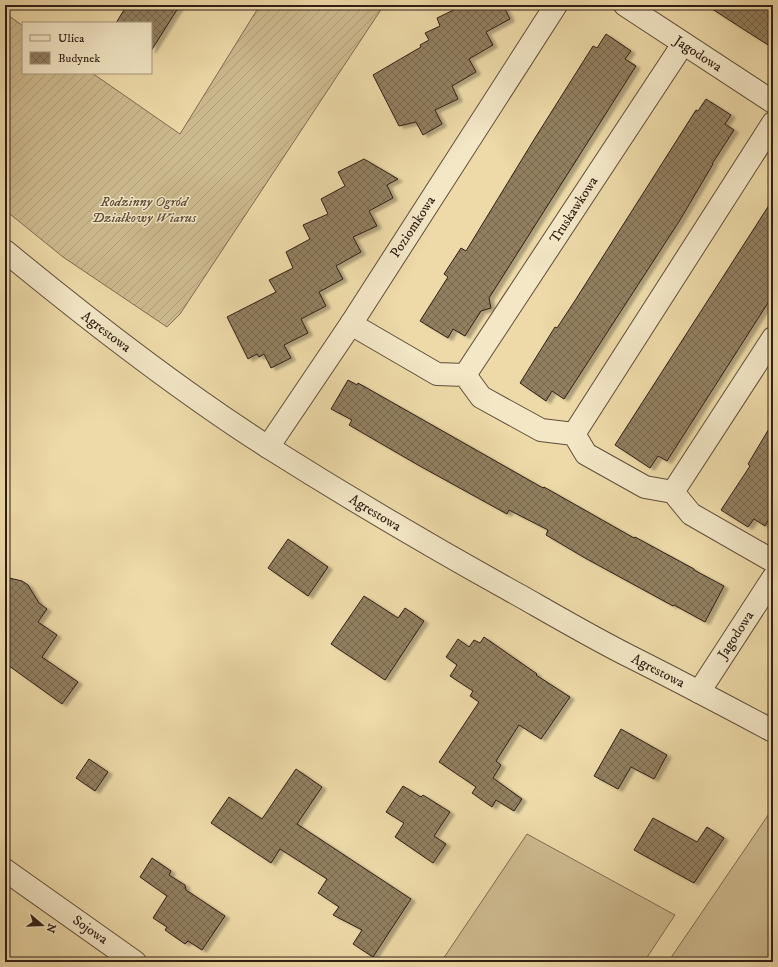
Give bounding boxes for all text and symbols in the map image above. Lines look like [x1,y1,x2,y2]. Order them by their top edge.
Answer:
legend [22,22,152,74]
text: Ulica [58,31,85,46]
street label: Jagodowa [669,31,725,76]
text: Budynek [58,51,100,66]
street label: Truskawkowa [546,173,602,247]
park label: Rodzinny Ogród Działkowy Wiarus [92,193,197,227]
street label: Poziomkowa [386,193,440,261]
street label: Agrestowa [78,307,134,357]
street label: Agrestowa [346,490,404,536]
street label: Jagodowa [713,608,758,664]
street label: Agrestowa [628,650,688,692]
north arrow [22,905,62,945]
street label: Sojowa [69,911,111,949]
text: N [42,921,59,934]

